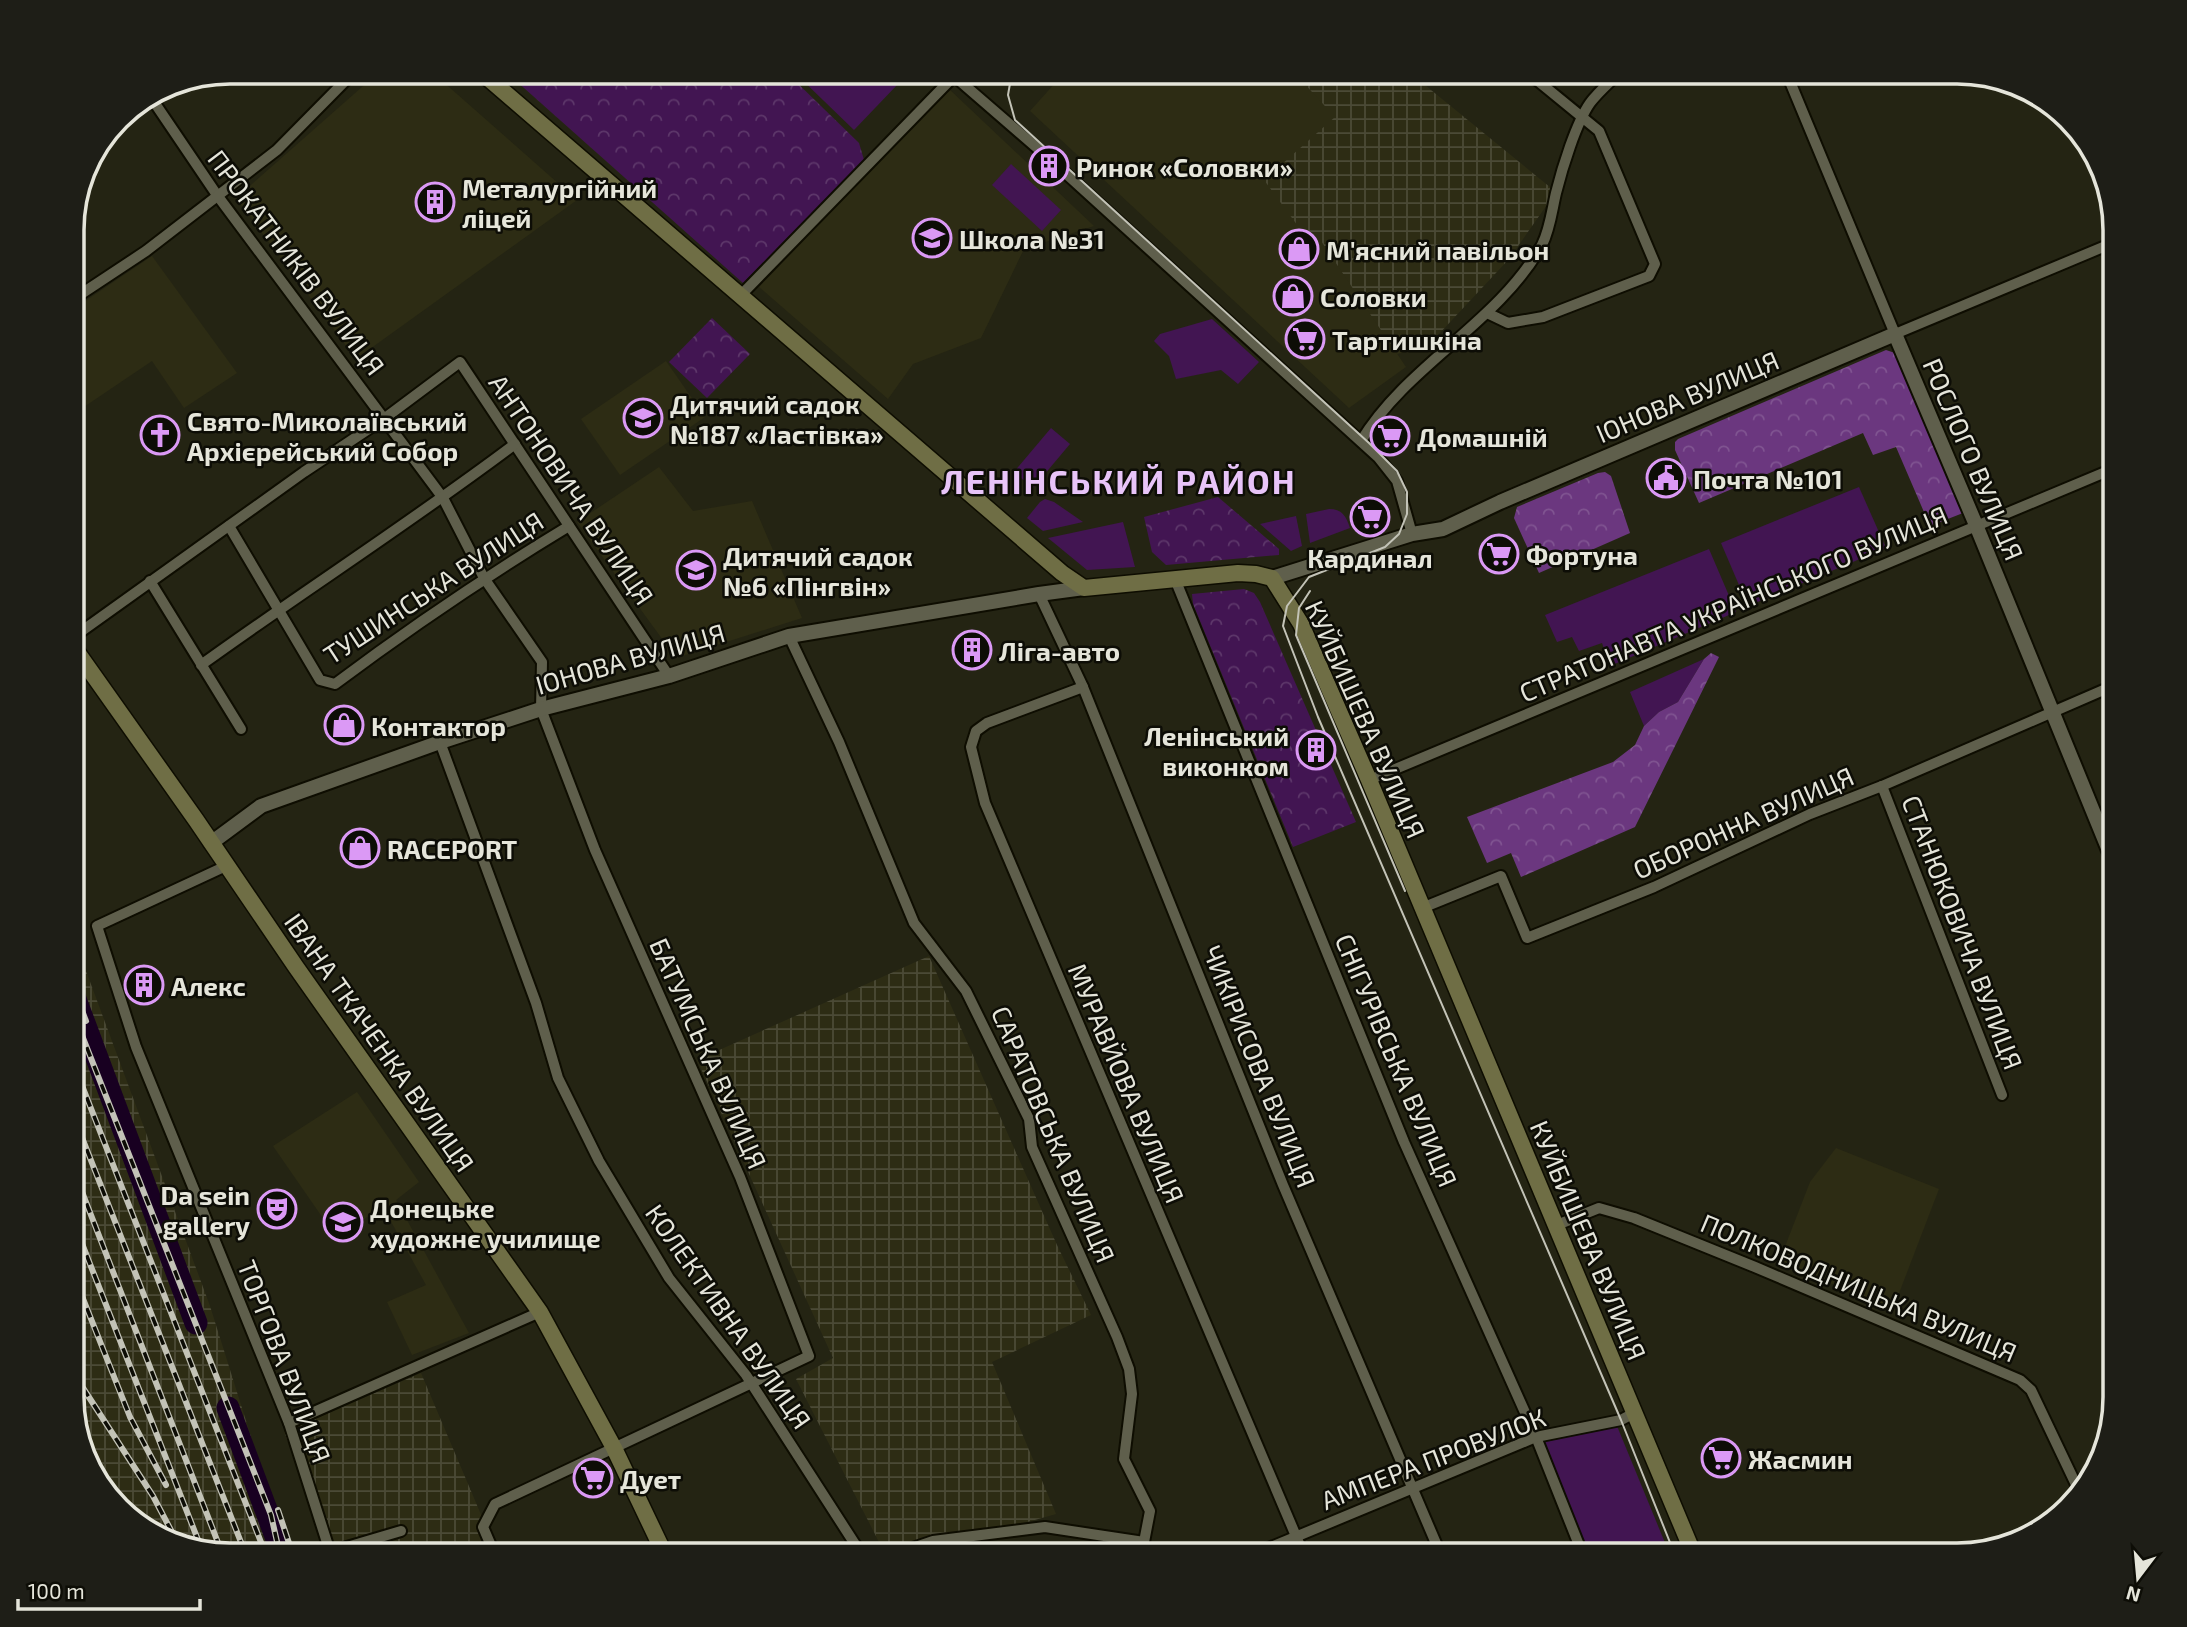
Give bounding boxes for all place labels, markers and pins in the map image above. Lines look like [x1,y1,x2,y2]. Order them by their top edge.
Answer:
building icon: Ринок «Соловки» [1028,145,1070,187]
place label: Ринок «Соловки» [1076,151,1293,182]
place label: Металургійний ліцей [462,172,657,233]
building icon: Металургійний ліцей [414,181,456,223]
school or university icon: Школа №31 [911,217,953,259]
place label: Школа №31 [959,223,1105,254]
shop icon: М'ясний павільон [1278,228,1320,270]
place label: М'ясний павільон [1326,234,1549,265]
shop icon: Соловки [1272,275,1314,317]
place label: Соловки [1320,281,1427,312]
supermarket icon: Тартишкіна [1284,318,1326,360]
place label: Тартишкіна [1332,324,1482,355]
place label: Дитячий садок №187 «Ластівка» [670,388,884,449]
school or university icon: Дитячий садок №187 «Ластівка» [622,397,664,439]
place label: Свято-Миколаївський Архієрейський Собор [187,405,467,466]
church icon: Свято-Миколаївський Архієрейський Собор [139,414,181,456]
supermarket icon: Домашній [1369,415,1411,457]
place label: Домашній [1417,421,1548,452]
public building icon: Почта №101 [1645,457,1687,499]
place label: Почта №101 [1693,463,1843,494]
supermarket icon: Кардинал [1349,496,1391,538]
supermarket icon: Фортуна [1478,533,1520,575]
place label: Фортуна [1526,539,1638,570]
place label: Дитячий садок №6 «Пінгвін» [723,540,913,601]
place label: Кардинал [1307,542,1433,573]
school or university icon: Дитячий садок №6 «Пінгвін» [675,549,717,591]
building icon: Ліга-авто [951,629,993,671]
place label: Ліга-авто [999,635,1120,666]
shop icon: Контактор [323,704,365,746]
place label: Контактор [371,710,506,741]
place label: Ленінський виконком [1144,720,1289,781]
building icon: Ленінський виконком [1295,729,1337,771]
shop icon: RACEPORT [339,827,381,869]
place label: RACEPORT [387,833,518,864]
building icon: Алекс [123,964,165,1006]
place label: Алекс [171,970,246,1001]
place label: Da sein gallery [161,1179,250,1241]
theatre icon: Da sein gallery [256,1188,298,1230]
place label: Донецьке художнє училище [370,1192,601,1253]
school or university icon: Донецьке художнє училище [322,1201,364,1243]
supermarket icon: Жасмин [1700,1437,1742,1479]
place label: Жасмин [1748,1443,1853,1474]
supermarket icon: Дует [572,1457,614,1499]
place label: Дует [620,1463,681,1494]

